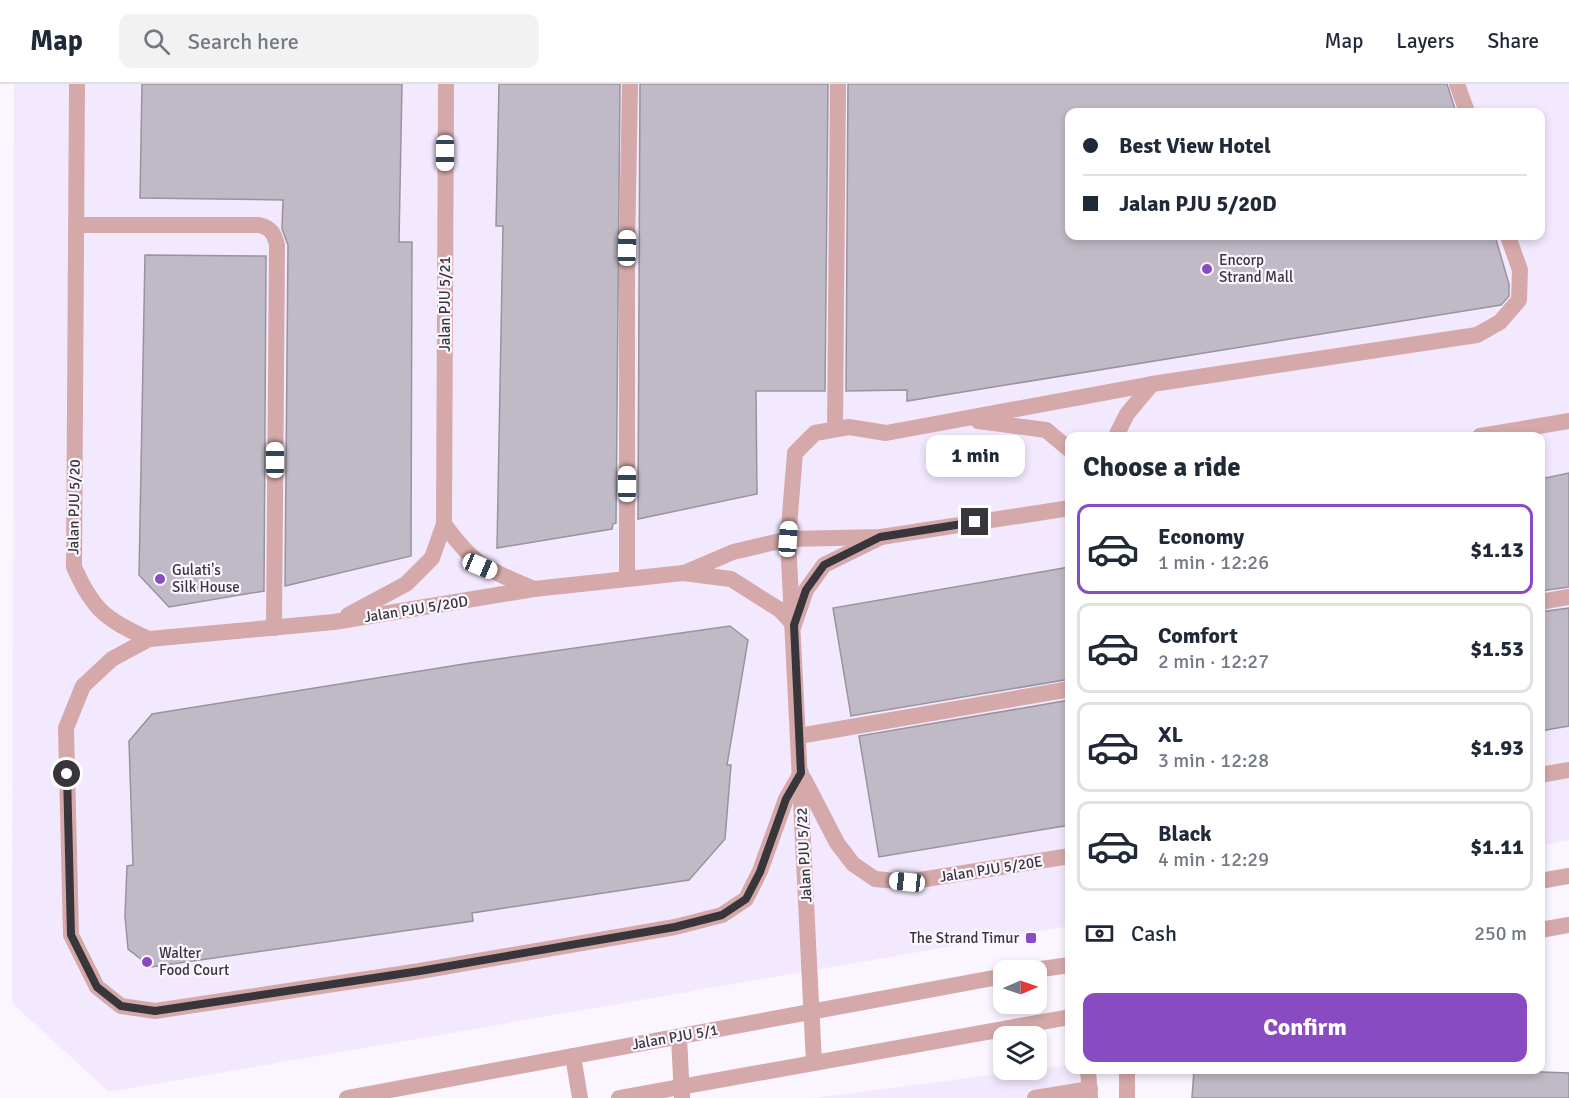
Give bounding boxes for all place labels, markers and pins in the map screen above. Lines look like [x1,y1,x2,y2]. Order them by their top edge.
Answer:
place label: Encorp Strand Mall [1219,251,1293,286]
marker: Encorp Strand Mall [1200,262,1214,276]
place label: Gulati's Silk House [172,561,240,596]
marker: Gulati's Silk House [153,572,167,586]
place label: The Strand Timur [909,929,1019,947]
marker: The Strand Timur [1024,931,1038,945]
place label: Walter Food Court [159,944,229,979]
marker: Walter Food Court [140,955,154,969]

